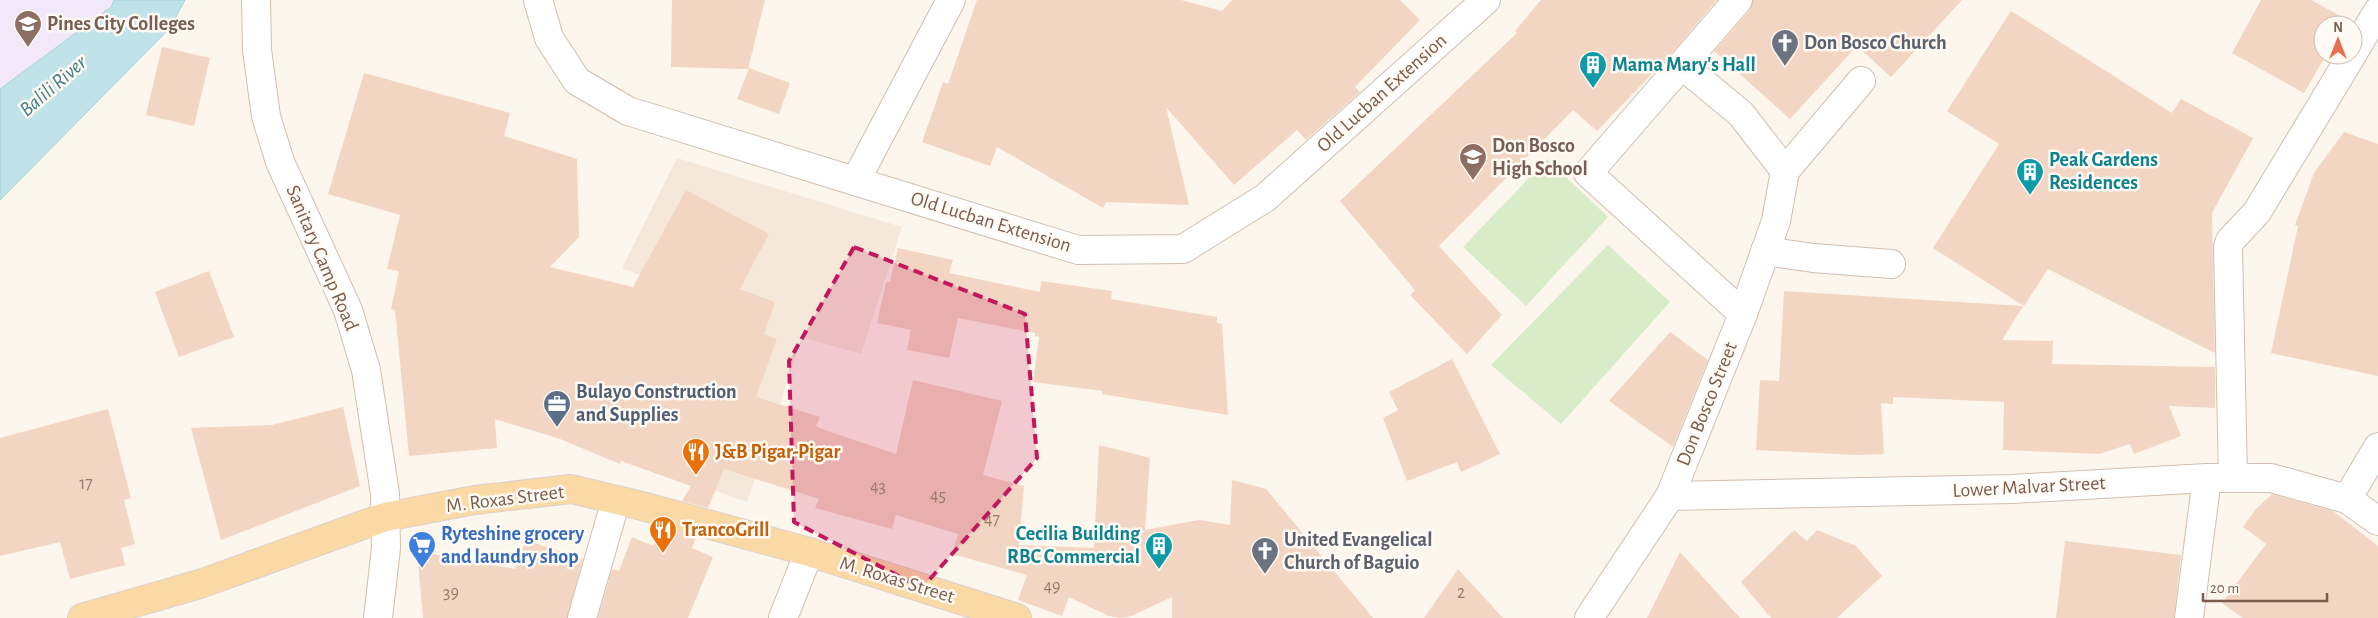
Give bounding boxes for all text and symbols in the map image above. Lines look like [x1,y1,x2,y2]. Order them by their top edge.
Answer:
school or university icon: Pines City Colleges [13,9,43,48]
place label: Pines City Colleges [47,14,195,34]
north arrow [2313,15,2363,65]
text: N [2333,21,2343,35]
church icon: Don Bosco Church [1770,28,1800,67]
street label: Old Lucban Extension [1313,30,1451,156]
place label: Don Bosco Church [1804,33,1947,53]
building icon: Mama Mary's Hall [1578,50,1608,89]
water label: Balili River [16,51,91,121]
place label: Mama Mary's Hall [1612,55,1756,75]
place label: Don Bosco High School [1492,136,1588,179]
school or university icon: Don Bosco High School [1458,142,1488,181]
place label: Peak Gardens Residences [2049,150,2158,193]
building icon: Peak Gardens Residences [2015,157,2045,196]
street label: Sanitary Camp Road [282,182,362,334]
street label: Old Lucban Extension [908,188,1074,256]
street label: Don Bosco Street [1673,339,1741,469]
place label: Bulayo Construction and Supplies [576,382,737,425]
office icon: Bulayo Construction and Supplies [542,389,572,428]
restaurant icon: J&B Pigar-Pigar [681,437,711,476]
place label: J&B Pigar-Pigar [715,442,840,462]
street label: Lower Malvar Street [1952,473,2107,501]
house number: 17 [79,475,93,493]
house number: 43 [870,478,886,496]
street label: M. Roxas Street [445,482,566,516]
house number: 45 [930,487,946,505]
house number: 47 [984,511,1000,529]
restaurant icon: TrancoGrill [648,515,678,554]
place label: TrancoGrill [682,520,770,540]
place label: Ryteshine grocery and laundry shop [441,524,584,567]
place label: Cecilia Building RBC Commercial [1007,524,1141,567]
supermarket icon: Ryteshine grocery and laundry shop [407,530,437,569]
place label: United Evangelical Church of Baguio [1284,530,1432,573]
building icon: Cecilia Building RBC Commercial [1144,531,1174,570]
church icon: United Evangelical Church of Baguio [1250,536,1280,575]
street label: M. Roxas Street [837,553,957,607]
scale bar [2203,570,2327,602]
house number: 49 [1043,578,1061,596]
text: 20 m [2210,581,2239,596]
house number: 39 [443,584,459,602]
house number: 2 [1457,584,1465,602]

